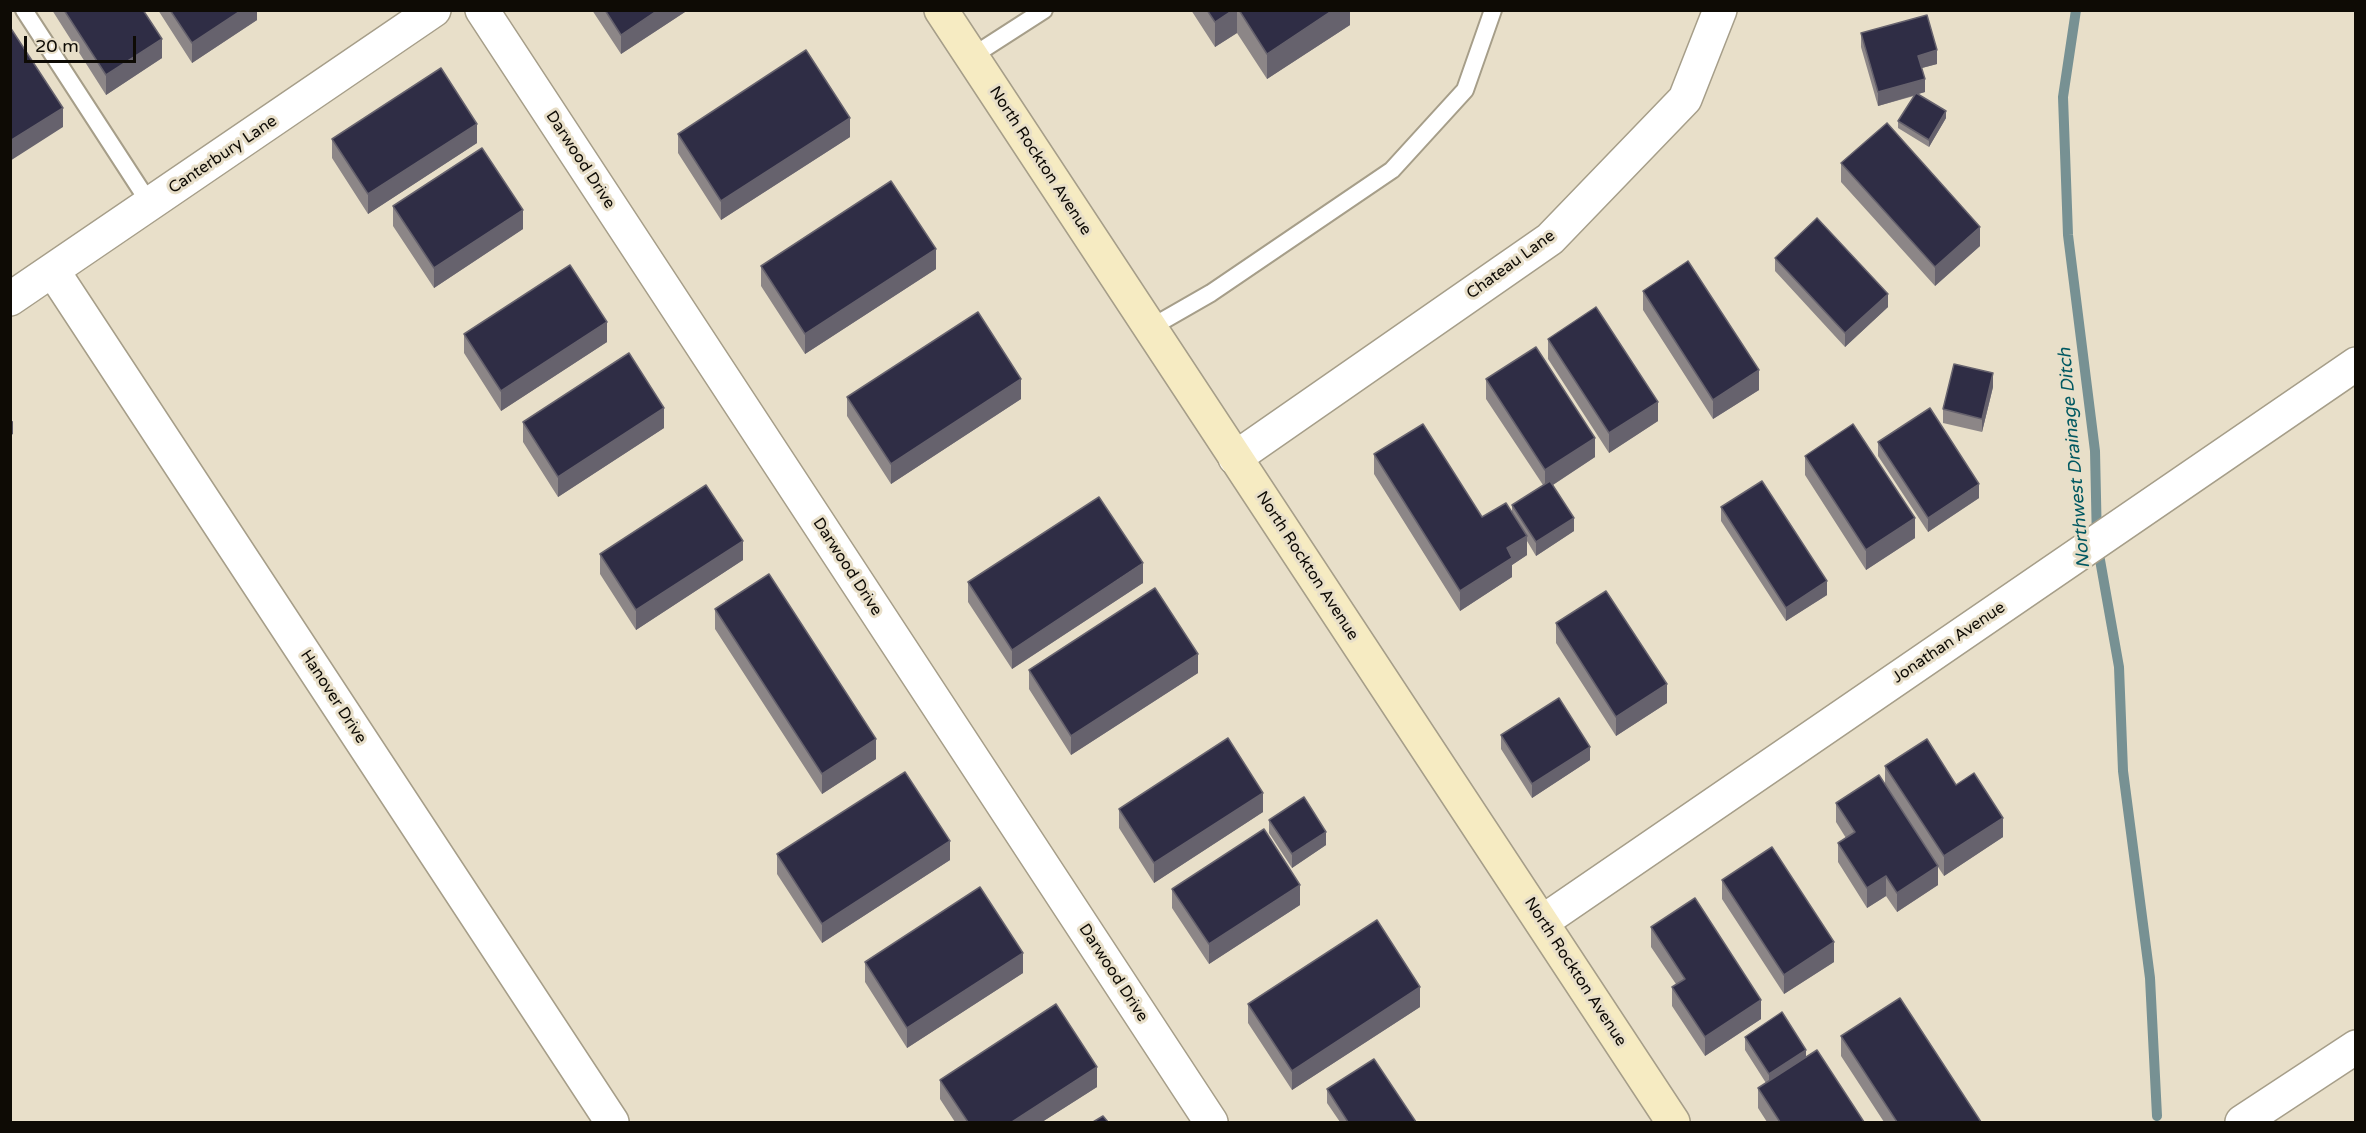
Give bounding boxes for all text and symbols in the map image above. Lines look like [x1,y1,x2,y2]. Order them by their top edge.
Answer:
scale bar [27,24,140,62]
text: 20 m [35,35,79,57]
street label: North Rockton Avenue [985,83,1095,239]
street label: Darwood Drive [541,108,619,212]
street label: Canterbury Lane [165,112,281,198]
street label: Chateau Lane [1463,227,1559,303]
water label: Northwest Drainage Ditch [2055,347,2095,569]
street label: North Rockton Avenue [1252,488,1362,644]
street label: Darwood Drive [808,515,886,619]
street label: Jonathan Avenue [1889,598,2009,688]
street label: Hanover Drive [296,647,370,747]
street label: North Rockton Avenue [1520,894,1630,1050]
street label: Darwood Drive [1074,921,1152,1025]

